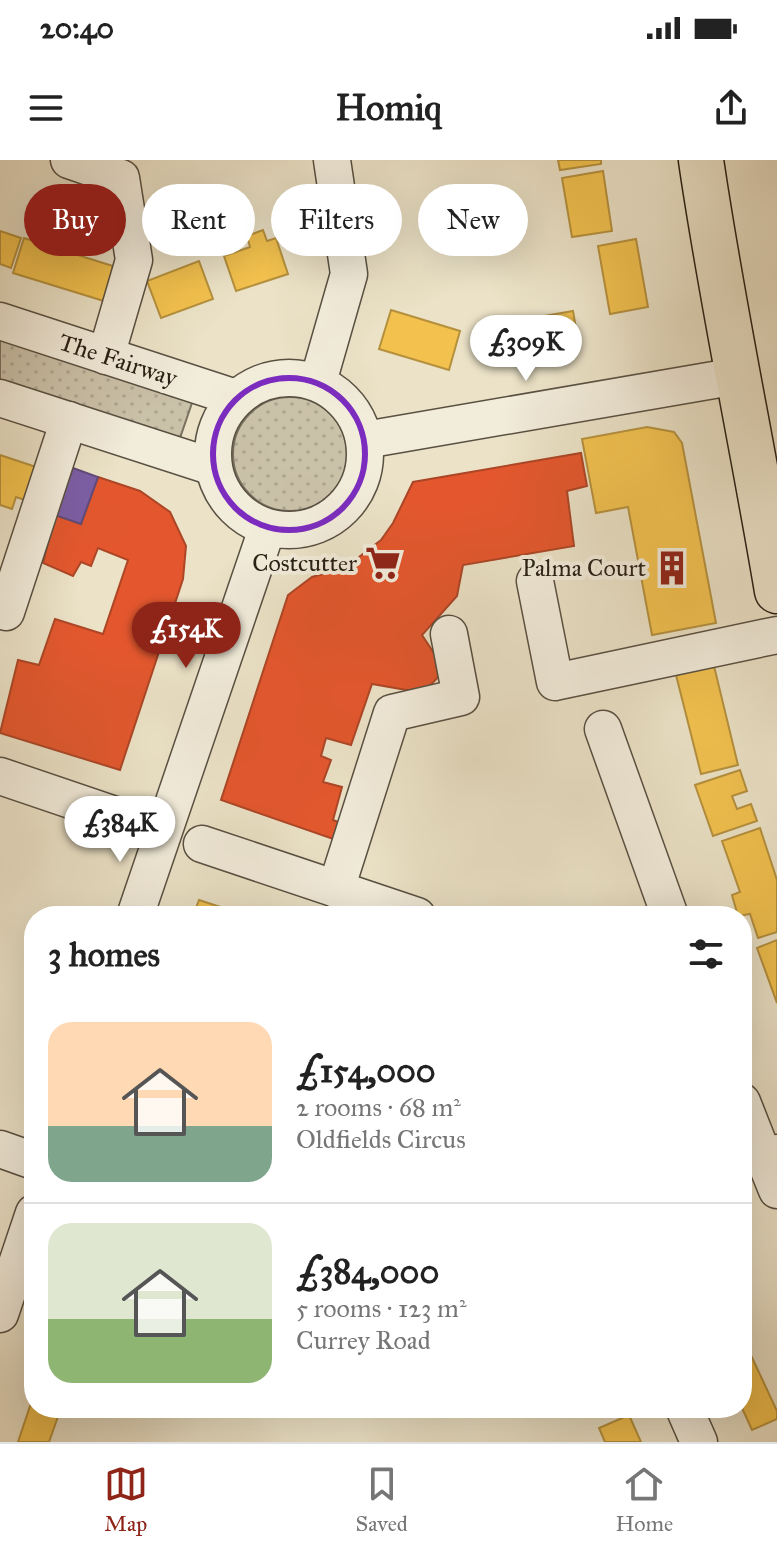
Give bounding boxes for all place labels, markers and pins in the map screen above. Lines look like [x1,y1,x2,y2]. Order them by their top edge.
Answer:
pin: £309K [470,315,582,383]
supermarket icon: Costcutter [364,544,402,582]
place label: Costcutter [252,548,357,578]
building icon: Palma Court [653,549,691,587]
place label: Palma Court [522,553,647,583]
pin: £154K [130,602,242,670]
pin: £384K [64,796,176,864]

